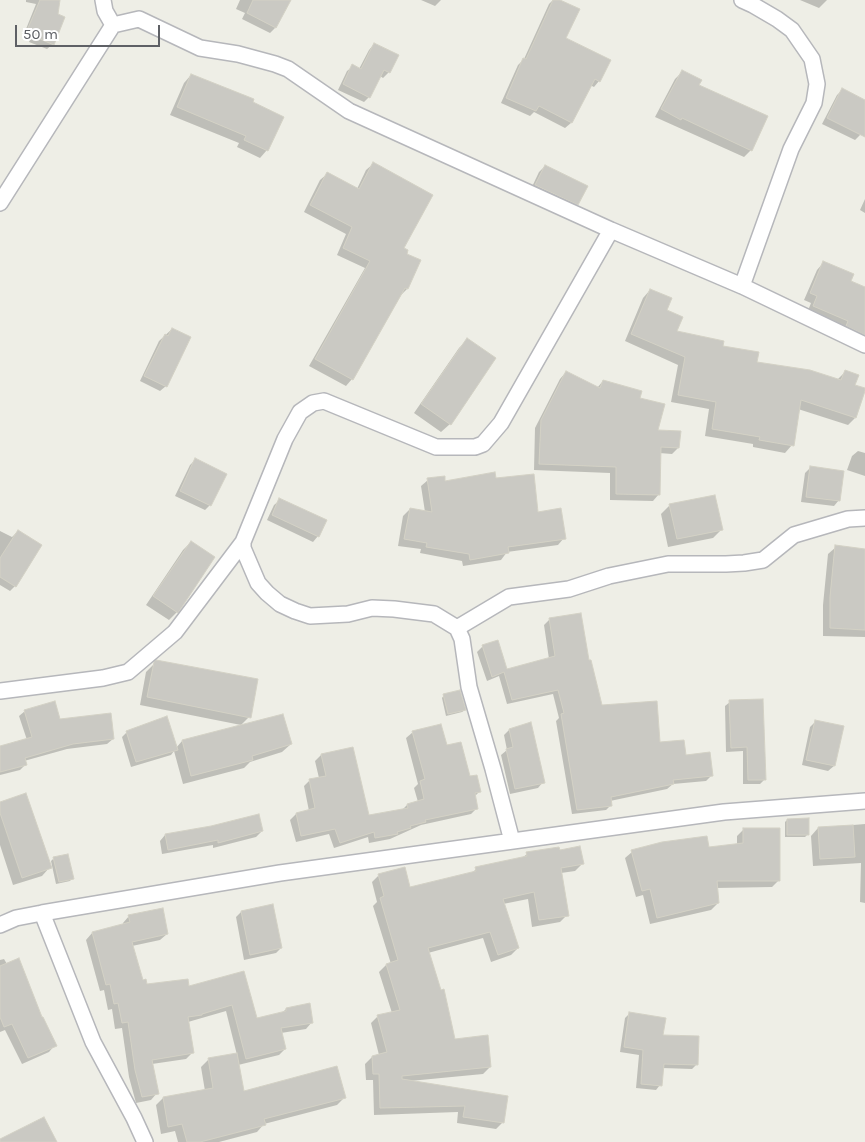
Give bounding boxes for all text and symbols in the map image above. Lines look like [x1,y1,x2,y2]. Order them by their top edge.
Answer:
scale bar [18,15,162,47]
text: 50 m [23,25,58,43]

